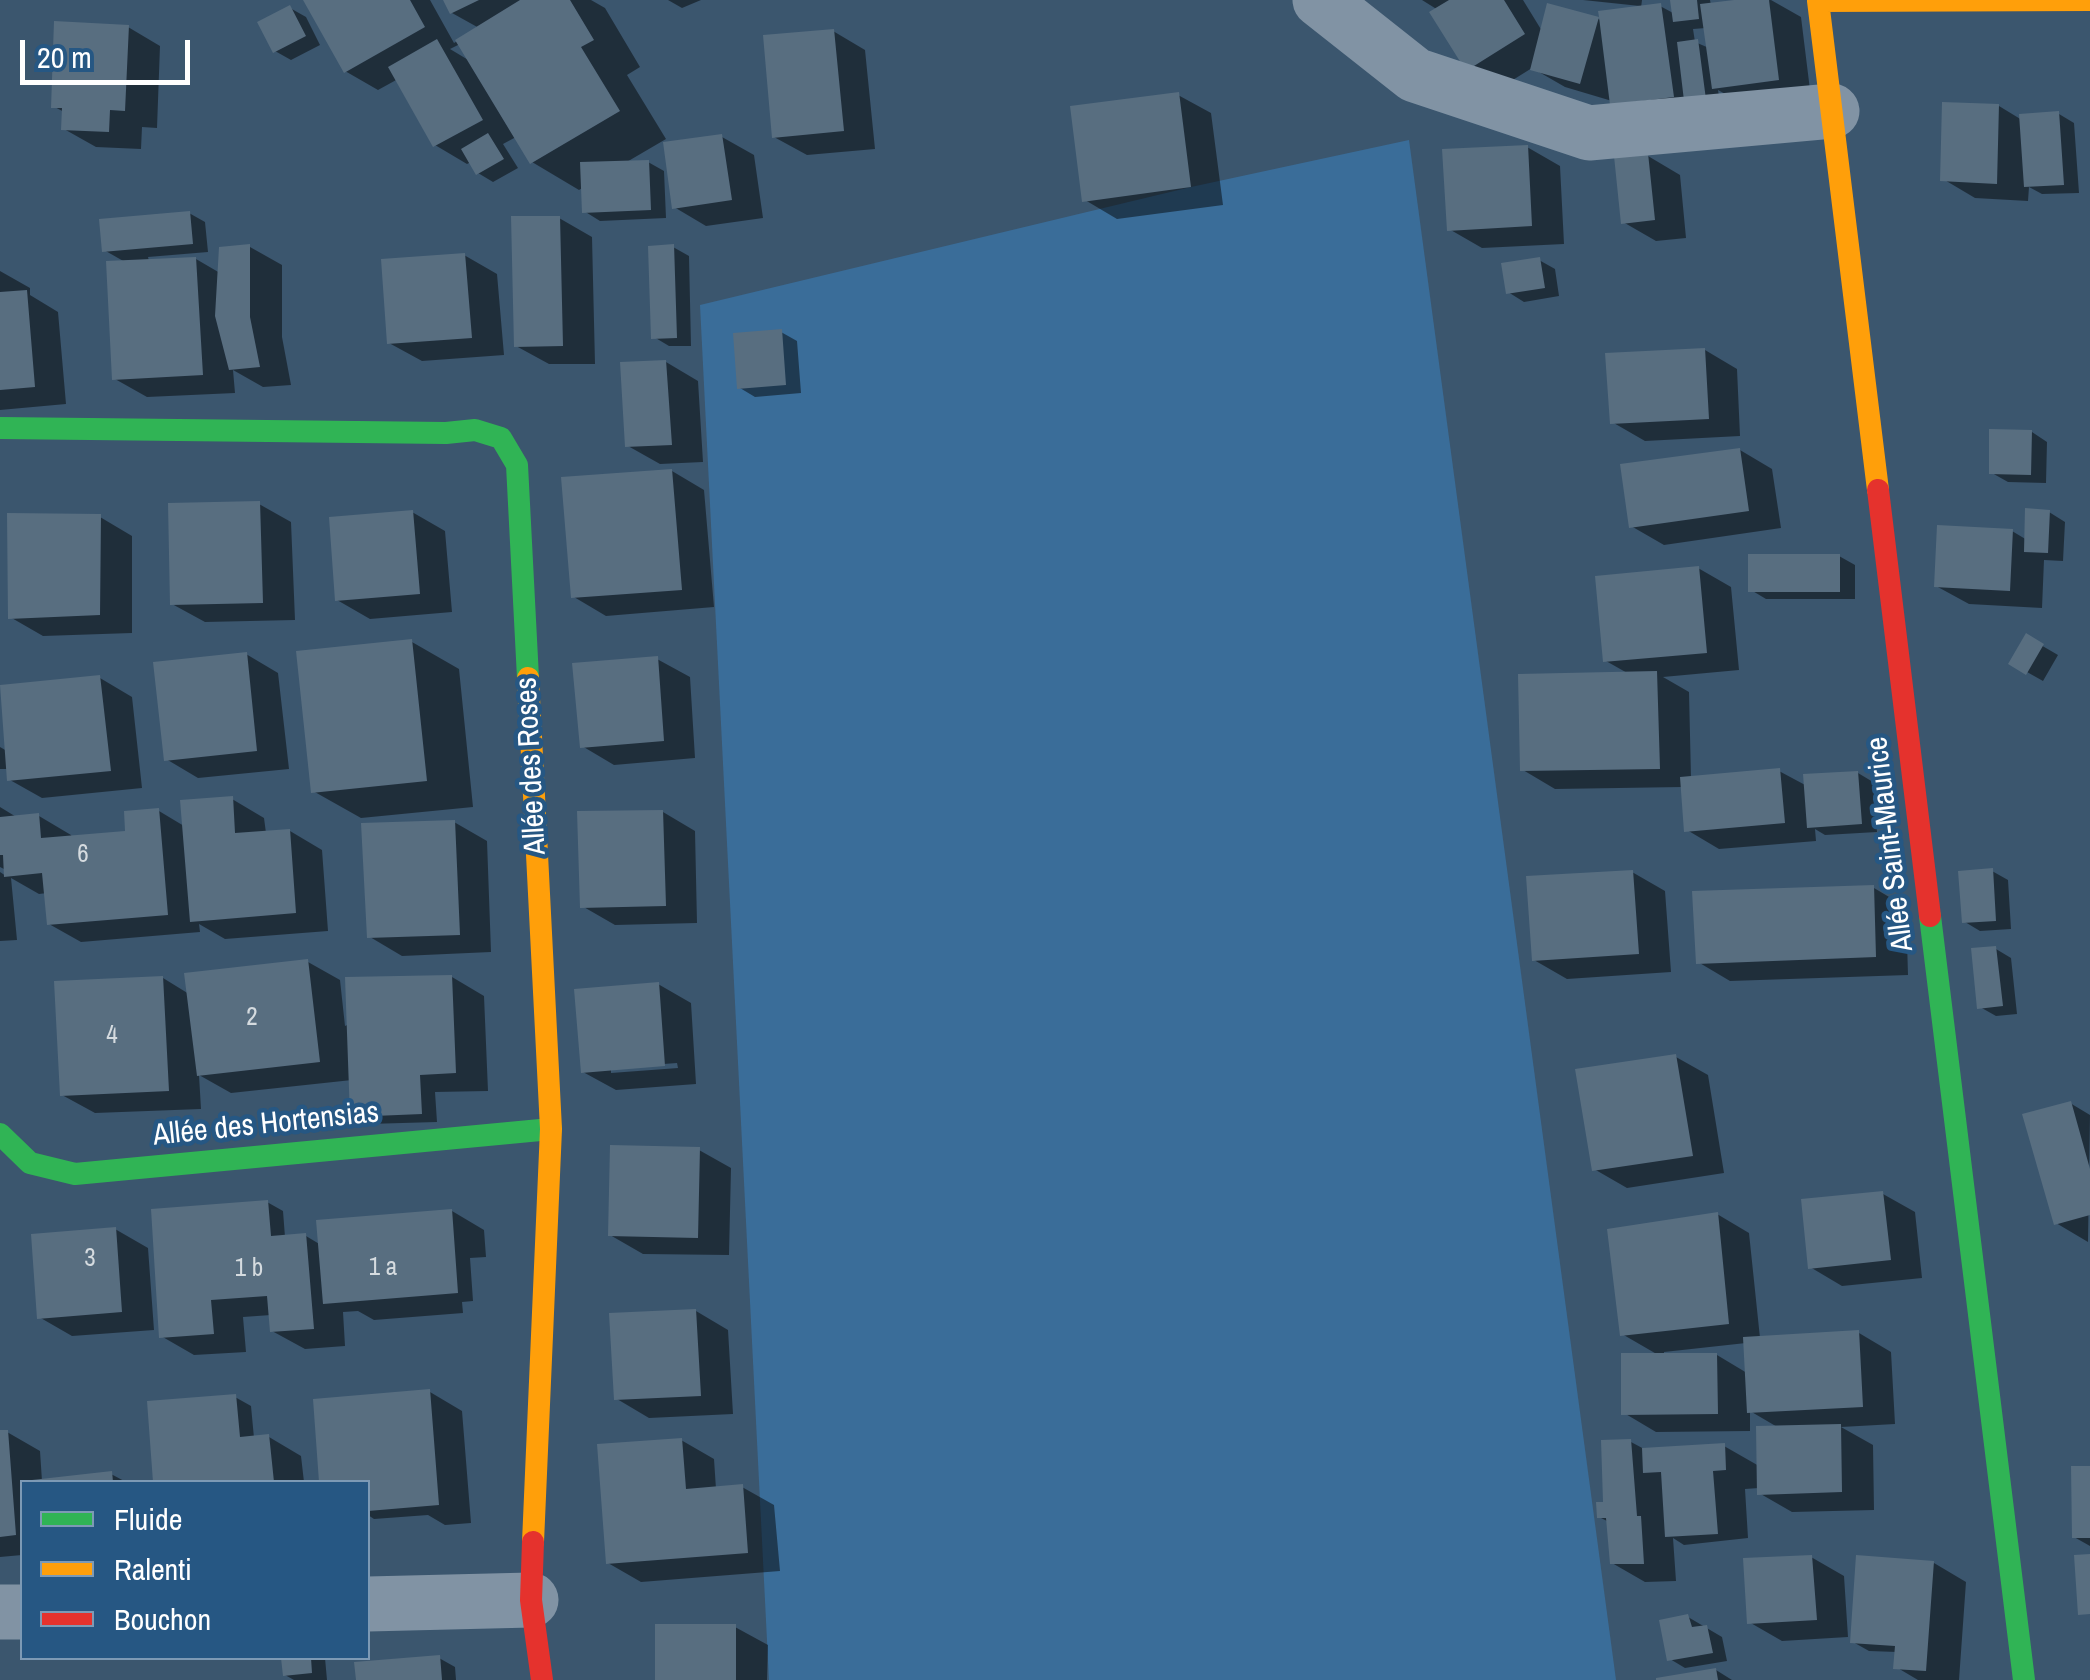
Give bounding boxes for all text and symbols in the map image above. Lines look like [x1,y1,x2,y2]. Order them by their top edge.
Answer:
scale bar [25,20,195,82]
text: 20 m [37,37,92,77]
street label: Allée des Roses [509,676,555,856]
street label: Allée Saint-Maurice [1860,735,1922,953]
house number: 6 [77,840,89,870]
house number: 2 [246,1003,258,1033]
house number: 4 [106,1021,118,1051]
street label: Allée des Hortensias [151,1095,381,1155]
house number: 3 [84,1244,96,1274]
house number: 1 a [369,1253,397,1283]
house number: 1 b [235,1254,263,1284]
legend [20,1480,370,1660]
text: Fluide [114,1499,182,1539]
text: Ralenti [114,1549,192,1589]
text: Bouchon [114,1599,211,1639]

